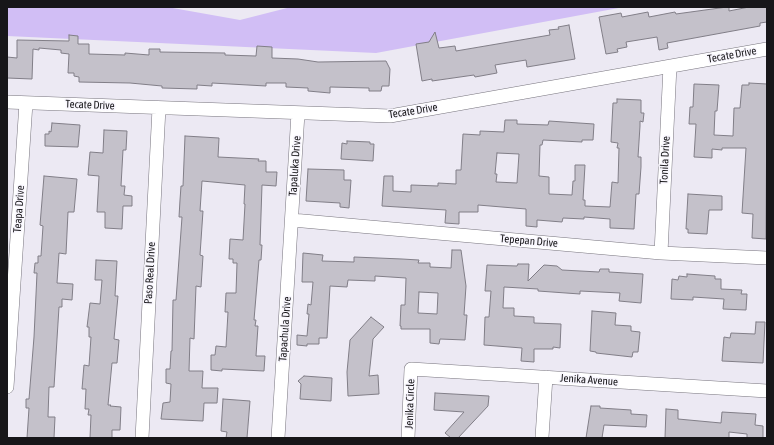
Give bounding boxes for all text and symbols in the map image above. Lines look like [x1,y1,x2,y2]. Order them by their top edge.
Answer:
street label: Tecate Drive [707,44,757,66]
street label: Tecate Drive [65,98,115,112]
street label: Tecate Drive [388,101,438,121]
street label: Tapaluka Drive [286,135,304,197]
street label: Tonila Drive [657,136,673,184]
street label: Teapa Drive [11,185,27,233]
street label: Tepepan Drive [500,232,558,250]
street label: Paso Real Drive [142,242,158,304]
street label: Tapachula Drive [276,296,294,362]
street label: Jenika Avenue [559,371,619,389]
street label: Jenika Circle [403,379,417,429]

